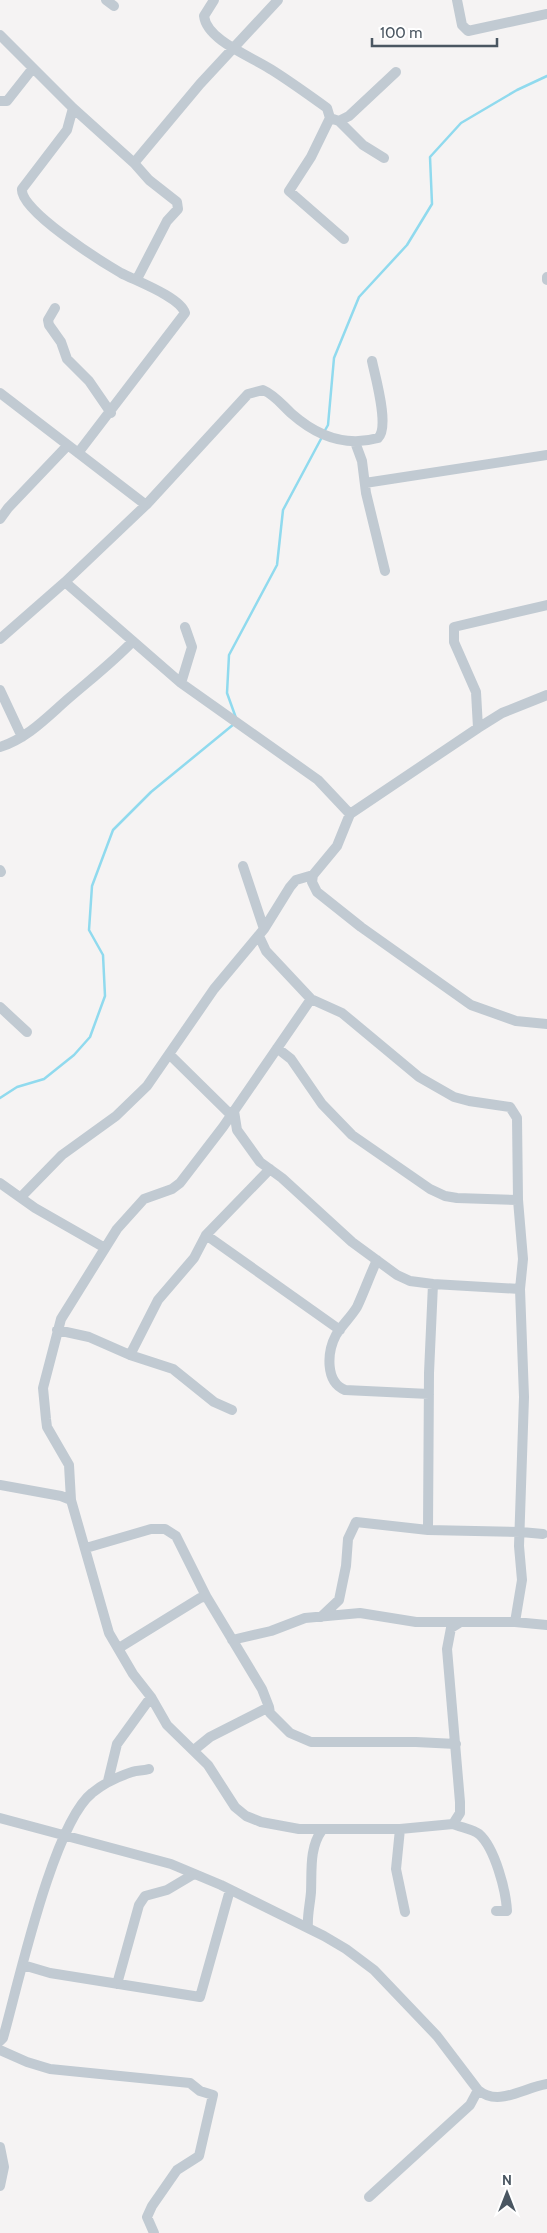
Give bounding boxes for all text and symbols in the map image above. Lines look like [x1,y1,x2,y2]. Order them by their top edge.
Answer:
scale bar [372,15,497,47]
text: 100 m [380,24,422,42]
north arrow [482,2168,532,2218]
text: N [502,2171,512,2189]

